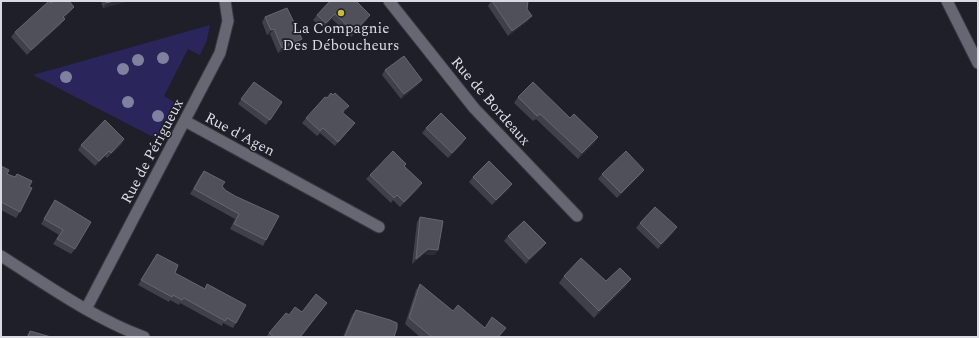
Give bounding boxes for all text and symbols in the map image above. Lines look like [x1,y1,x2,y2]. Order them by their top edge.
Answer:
marker: La Compagnie Des Déboucheurs [336,8,346,18]
place label: La Compagnie Des Déboucheurs [282,17,400,57]
street label: Rue de Bordeaux [445,52,536,151]
street label: Rue de Périgueux [115,94,190,208]
street label: Rue d'Agen [201,106,279,163]

